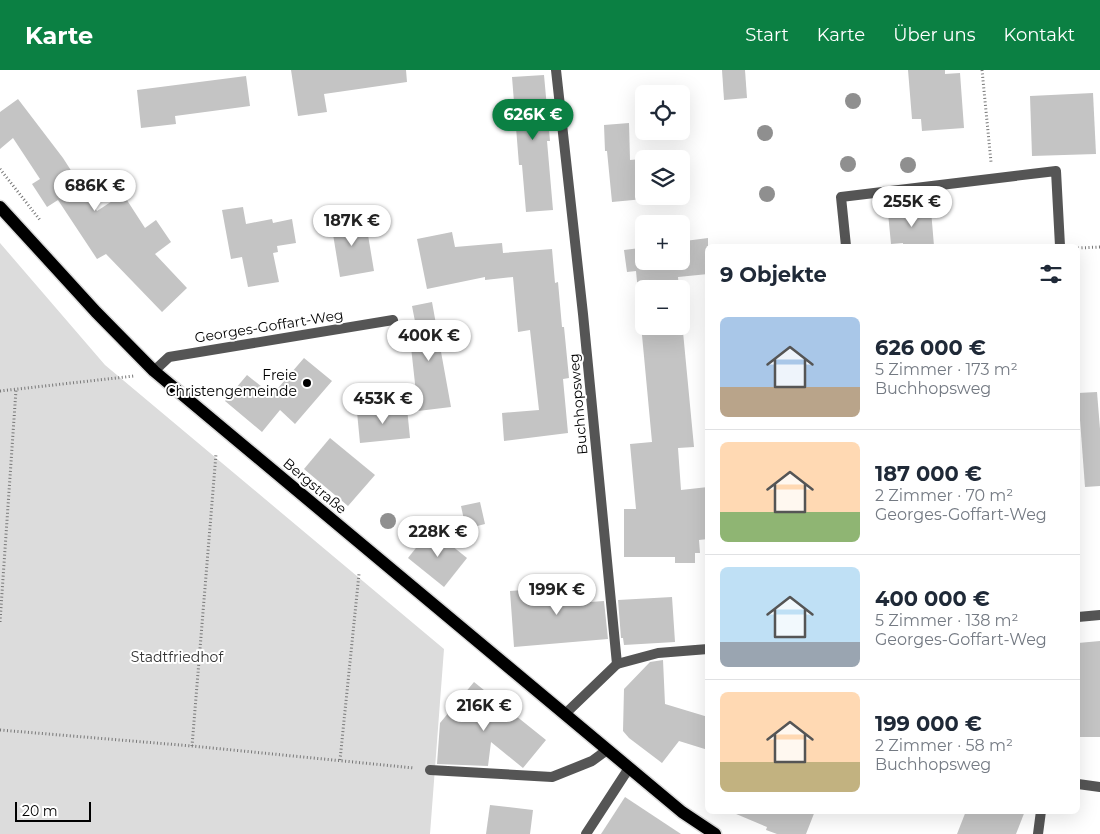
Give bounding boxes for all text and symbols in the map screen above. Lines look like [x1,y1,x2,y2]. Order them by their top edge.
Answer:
text: Karte [25,21,93,50]
text: Start [745,24,789,46]
text: Karte [817,24,865,46]
text: Über uns [893,24,976,46]
text: Kontakt [1004,24,1075,46]
map controls [635,85,690,335]
button: locate [635,85,690,140]
pin: 626K € [492,98,574,141]
text: 626K € [503,105,563,124]
button: layers [635,150,690,205]
pin: 686K € [54,170,136,212]
text: 686K € [65,176,125,195]
pin: 255K € [871,186,953,228]
text: 255K € [883,192,941,211]
pin: 187K € [311,204,393,247]
text: 187K € [324,211,380,230]
button: + [635,215,690,270]
icon: filters [1037,260,1065,288]
text: 9 Objekte [720,262,827,287]
button: − [635,280,690,335]
street label: Georges-Goffart-Weg [193,305,345,347]
pin: 400K € [388,320,470,362]
text: 400K € [398,326,460,345]
text: 626 000 € [875,335,986,360]
icon: home [760,337,820,397]
street label: Buchhopsweg [565,353,591,455]
text: 5 Zimmer · 173 m² [875,360,1018,379]
place label: Freie Christengemeinde [166,366,297,400]
marker: Freie Christengemeinde [301,377,313,389]
text: Buchhopsweg [875,379,991,398]
pin: 453K € [342,382,424,425]
text: 453K € [353,389,413,408]
street label: Bergstraße [279,454,351,518]
text: 187 000 € [875,461,982,486]
icon: home [760,462,820,522]
text: 2 Zimmer · 70 m² [875,486,1013,505]
text: Georges-Goffart-Weg [875,505,1047,524]
pin: 228K € [397,516,479,558]
text: 228K € [409,522,467,541]
pin: 199K € [516,574,598,616]
text: 199K € [529,580,585,599]
text: 400 000 € [875,586,990,611]
icon: home [760,587,820,647]
text: 5 Zimmer · 138 m² [875,611,1018,630]
text: Georges-Goffart-Weg [875,630,1047,649]
park label: Stadtfriedhof [131,648,224,666]
pin: 216K € [443,690,525,732]
text: 216K € [456,696,512,715]
text: 199 000 € [875,711,982,736]
icon: home [760,712,820,772]
text: 2 Zimmer · 58 m² [875,736,1013,755]
text: Buchhopsweg [875,755,991,774]
scale bar [15,799,91,822]
text: 20 m [22,802,58,820]

